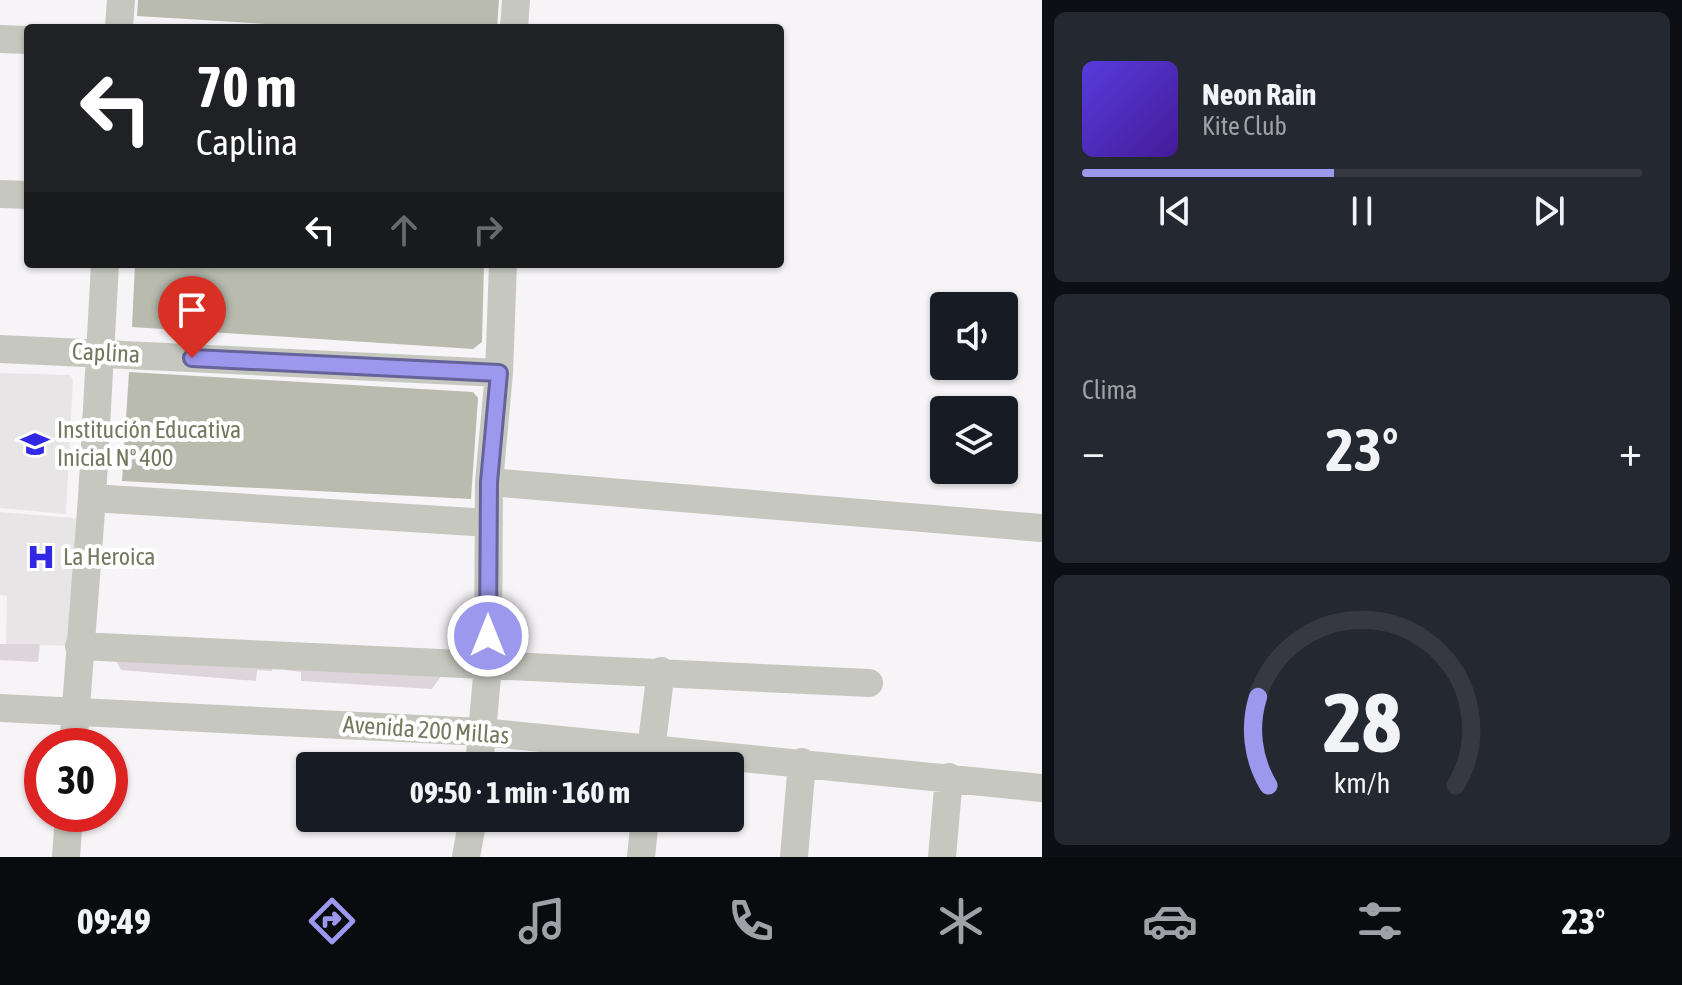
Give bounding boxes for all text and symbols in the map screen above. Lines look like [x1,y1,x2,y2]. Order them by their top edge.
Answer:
text: 70 m [196,55,297,119]
icon: left [64,56,168,160]
text: Neon Rain [1202,77,1316,111]
text: Kite Club [1202,111,1287,141]
text: Caplina [196,121,298,163]
icon: previous [1153,189,1197,233]
icon: pause [1340,189,1384,233]
icon: next [1527,189,1571,233]
icon: left [298,208,342,252]
icon: ahead [382,208,426,252]
icon: right [466,208,510,252]
pin [158,276,226,358]
icon: arrive [170,288,214,332]
map controls [930,292,1018,484]
button: sound [930,292,1018,380]
street label: Caplina [71,337,141,368]
text: Clima [1082,375,1137,405]
button: layers [930,396,1018,484]
text: 23° [1326,415,1398,484]
place label: Institución Educativa Inicial Nº 400 [57,416,241,471]
text: − [1082,425,1105,475]
text: + [1619,425,1642,475]
school or university icon: Institución Educativa Inicial Nº 400 [20,429,50,459]
hospital icon: La Heroica [26,542,56,572]
place label: La Heroica [63,543,156,570]
position arrow [446,594,530,678]
text: 28 [1323,674,1401,770]
street label: Avenida 200 Millas [342,710,510,749]
speed limit sign: 30 [24,728,128,832]
text: km/h [1334,766,1390,799]
text: 09:50 · 1 min · 160 m [410,775,630,809]
icon: directions [304,893,360,949]
icon: music [514,893,570,949]
icon: phone [723,893,779,949]
icon: climate [933,893,989,949]
icon: car [1142,893,1198,949]
icon: filters [1352,893,1408,949]
text: 09:49 [77,900,151,942]
text: 23° [1561,900,1605,942]

